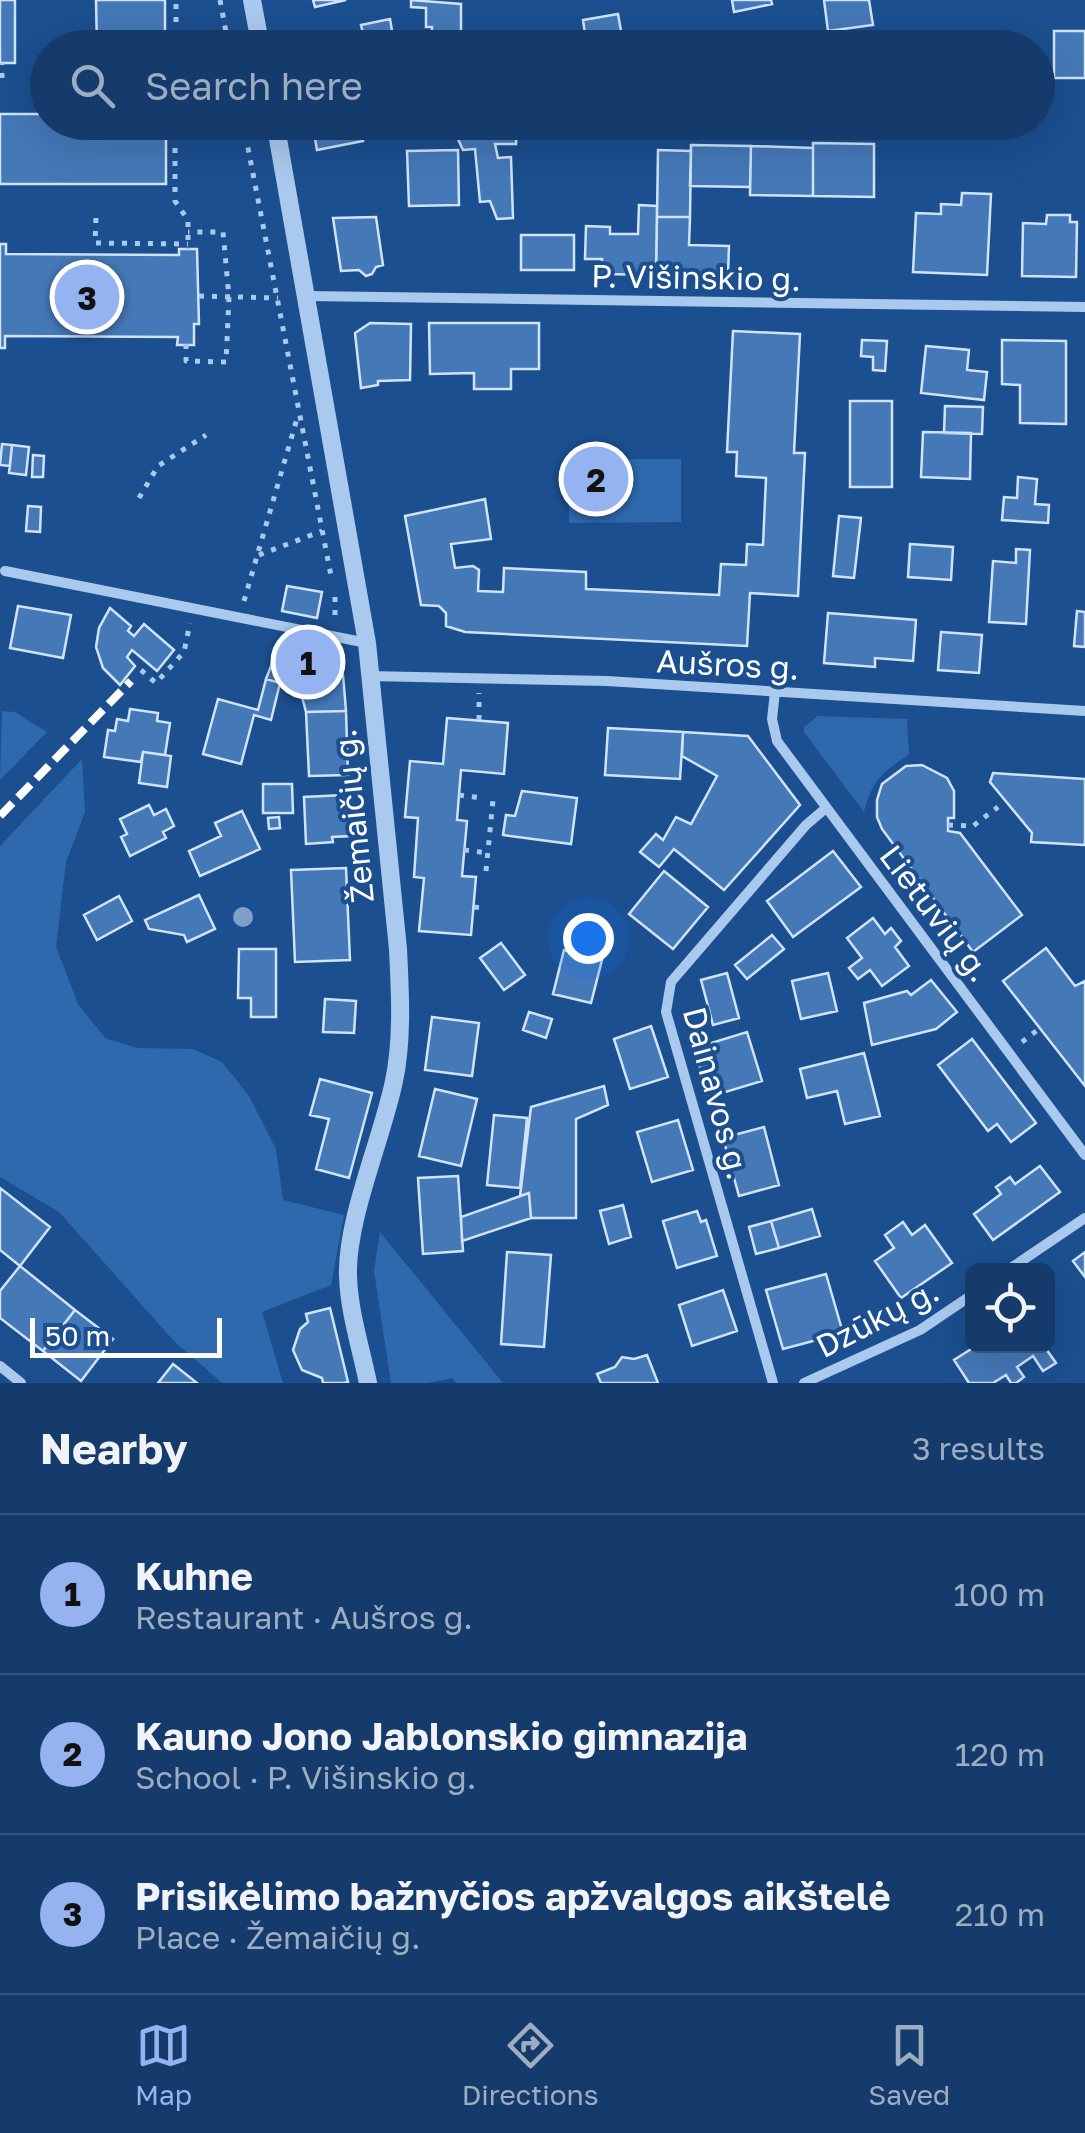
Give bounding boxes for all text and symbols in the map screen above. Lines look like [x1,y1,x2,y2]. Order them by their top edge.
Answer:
search box [30,30,1055,140]
icon: search [65,58,120,113]
text: Search here [145,63,363,108]
street label: P. Višinskio g. [591,256,801,298]
pin: 3 [54,260,120,334]
pin: 2 [564,442,628,516]
pin: 1 [276,624,340,700]
street label: Aušros g. [656,641,800,687]
street label: Žemaičių g. [325,727,381,905]
street label: Lietuvių g. [872,837,1000,989]
your location [563,913,614,964]
street label: Dainavos g. [676,1003,758,1183]
map controls [965,1263,1055,1353]
button: locate [965,1263,1055,1353]
street label: Dzūkų g. [809,1271,945,1365]
scale bar [30,1313,222,1358]
text: 50 m [45,1319,110,1352]
text: Nearby [40,1423,188,1473]
text: 3 results [912,1429,1045,1467]
text: Kuhne [135,1553,253,1598]
text: 1 [64,1575,81,1613]
text: 100 m [953,1575,1045,1613]
text: Restaurant · Aušros g. [135,1598,473,1636]
text: Kauno Jono Jablonskio gimnazija [135,1713,748,1758]
text: 2 [63,1735,82,1773]
text: 120 m [955,1735,1045,1773]
text: School · P. Višinskio g. [135,1758,476,1796]
text: Prisikėlimo bažnyčios apžvalgos aikštelė [135,1873,891,1918]
text: 3 [63,1895,82,1933]
text: 210 m [955,1895,1045,1933]
text: Place · Žemaičių g. [135,1918,421,1956]
tab: Map [135,2018,192,2111]
tab: Directions [462,2018,599,2111]
tab: Saved [868,2018,950,2111]

